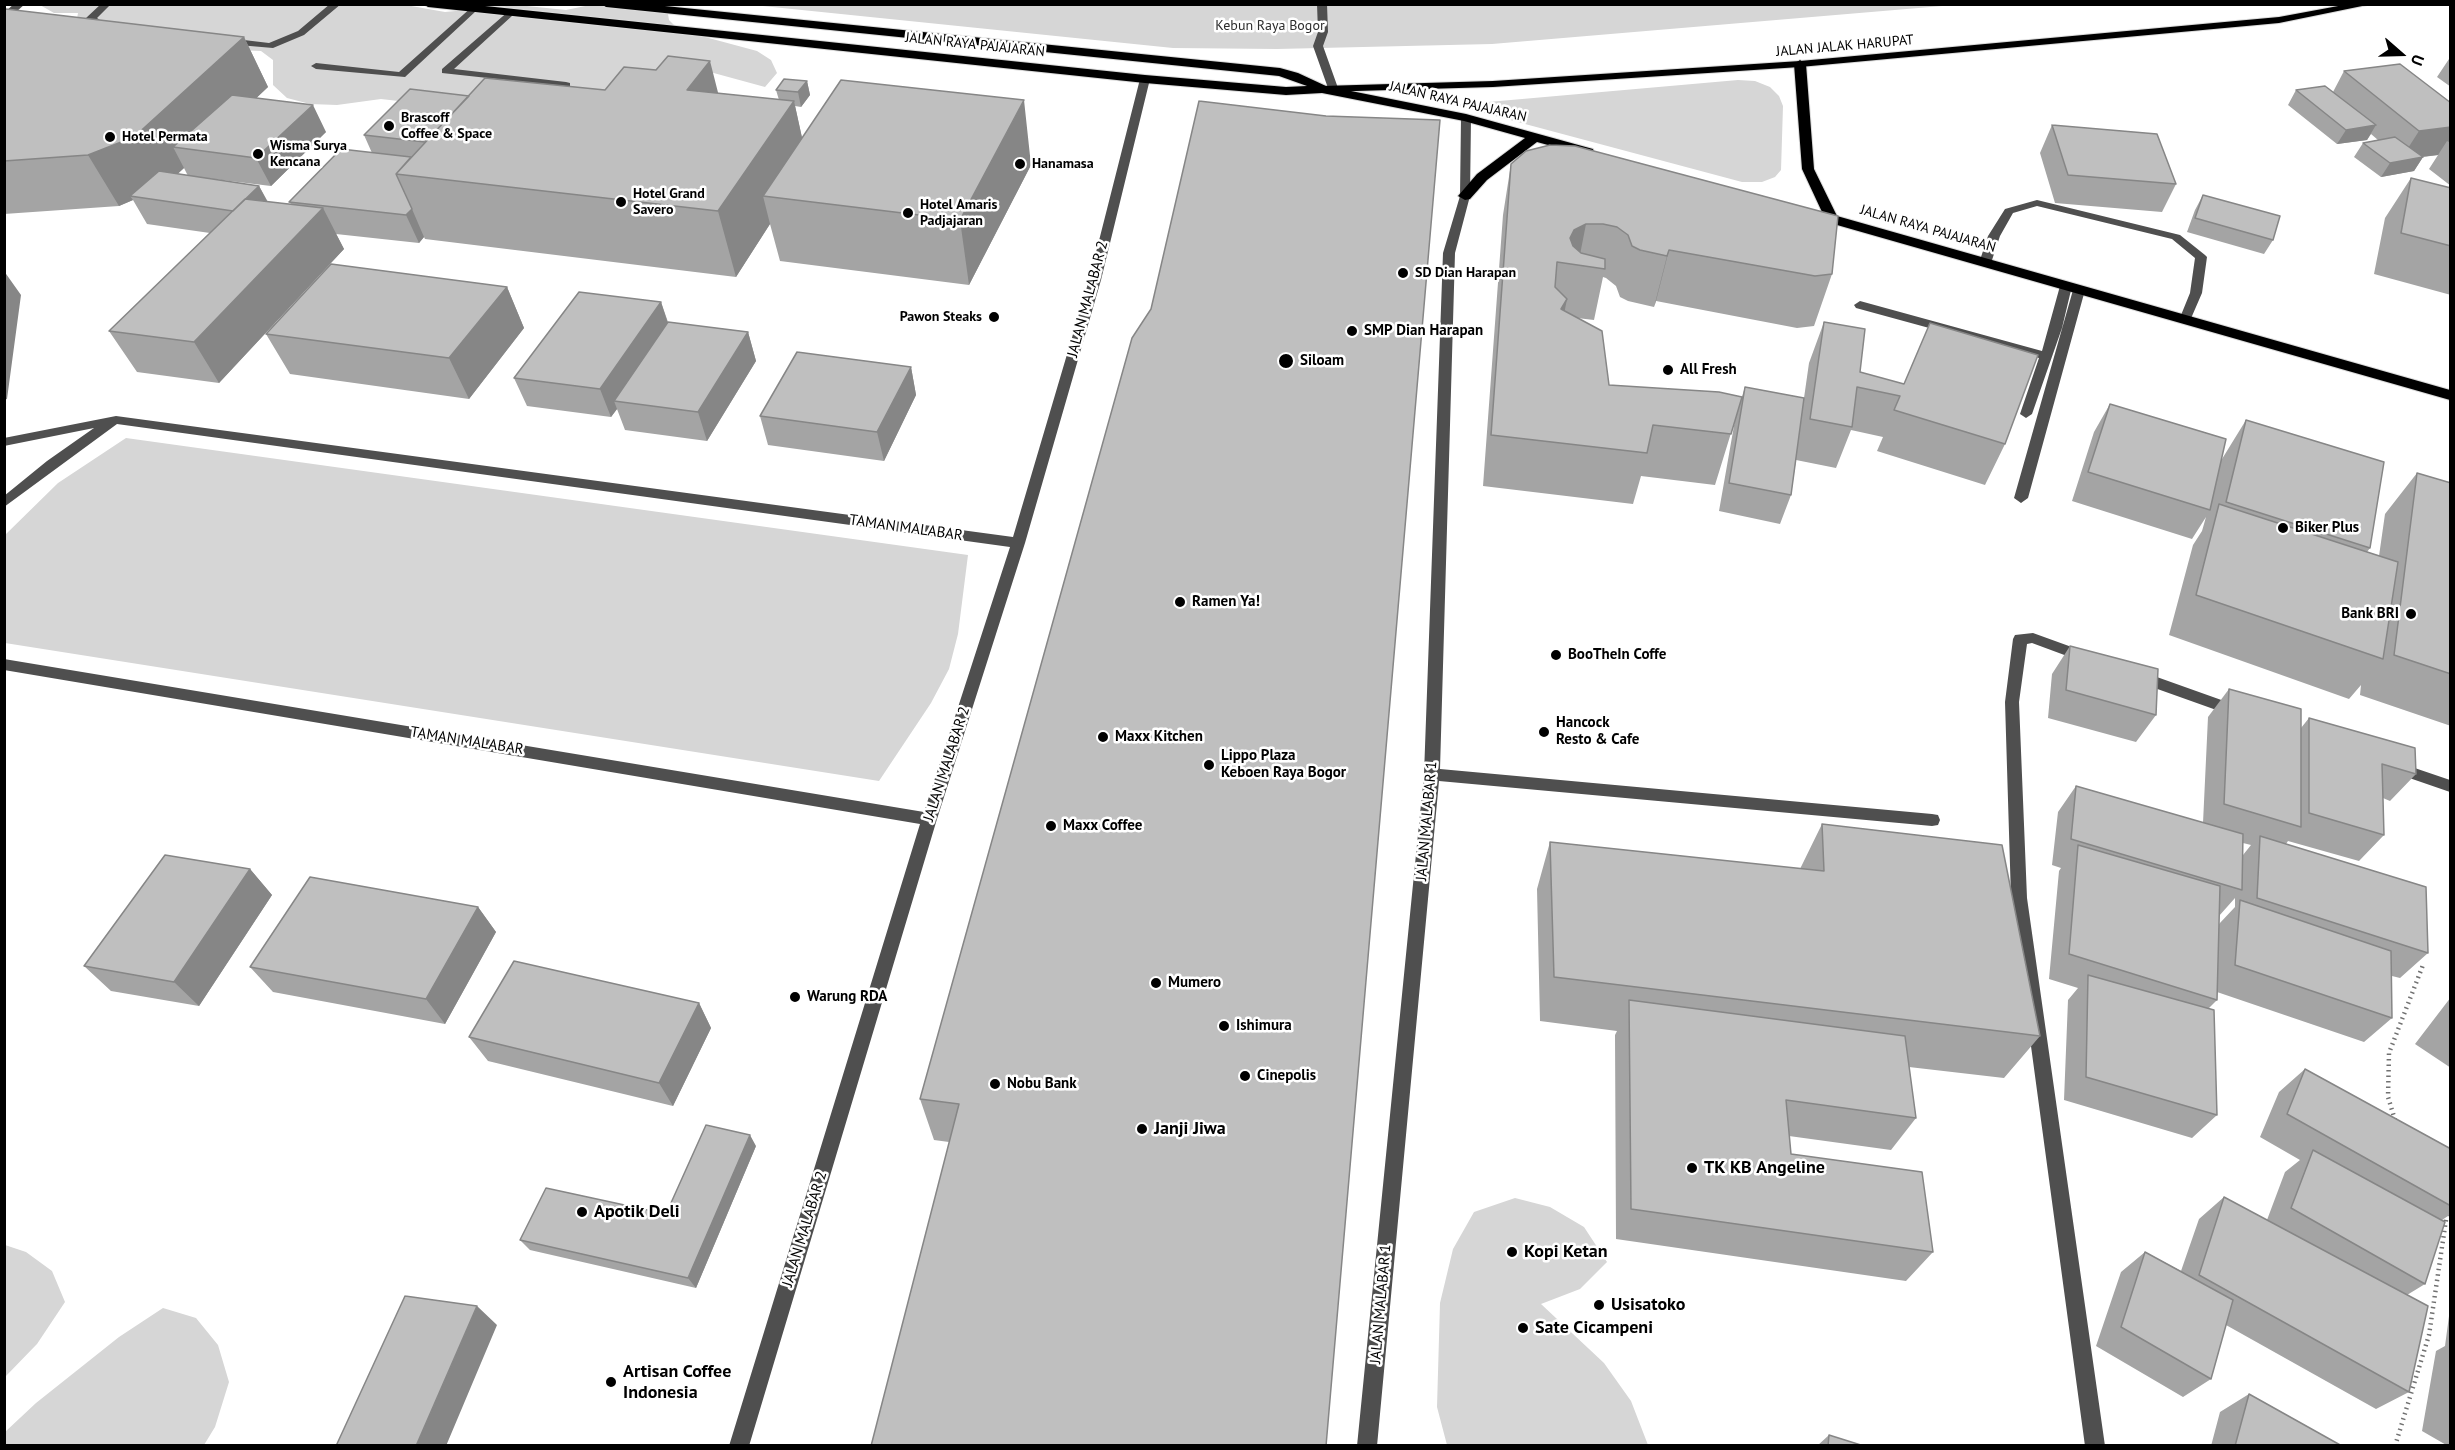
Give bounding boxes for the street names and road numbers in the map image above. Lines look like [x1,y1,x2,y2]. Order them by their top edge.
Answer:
street label: JALAN RAYA PAJAJARAN [904,29,1046,61]
street label: JALAN JALAK HARUPAT [1776,32,1914,60]
street label: JALAN RAYA PAJAJARAN [1388,78,1528,126]
street label: JALAN RAYA PAJAJARAN [1858,202,1998,256]
street label: JALAN MALABAR 2 [1064,239,1112,359]
street label: TAMAN MALABAR [848,511,964,545]
street label: JALAN MALABAR 2 [920,704,974,824]
street label: TAMAN MALABAR [409,723,525,759]
street label: JALAN MALABAR 1 [1413,761,1441,881]
street label: JALAN MALABAR 2 [779,1169,831,1289]
street label: JALAN MALABAR 1 [1367,1244,1395,1364]

